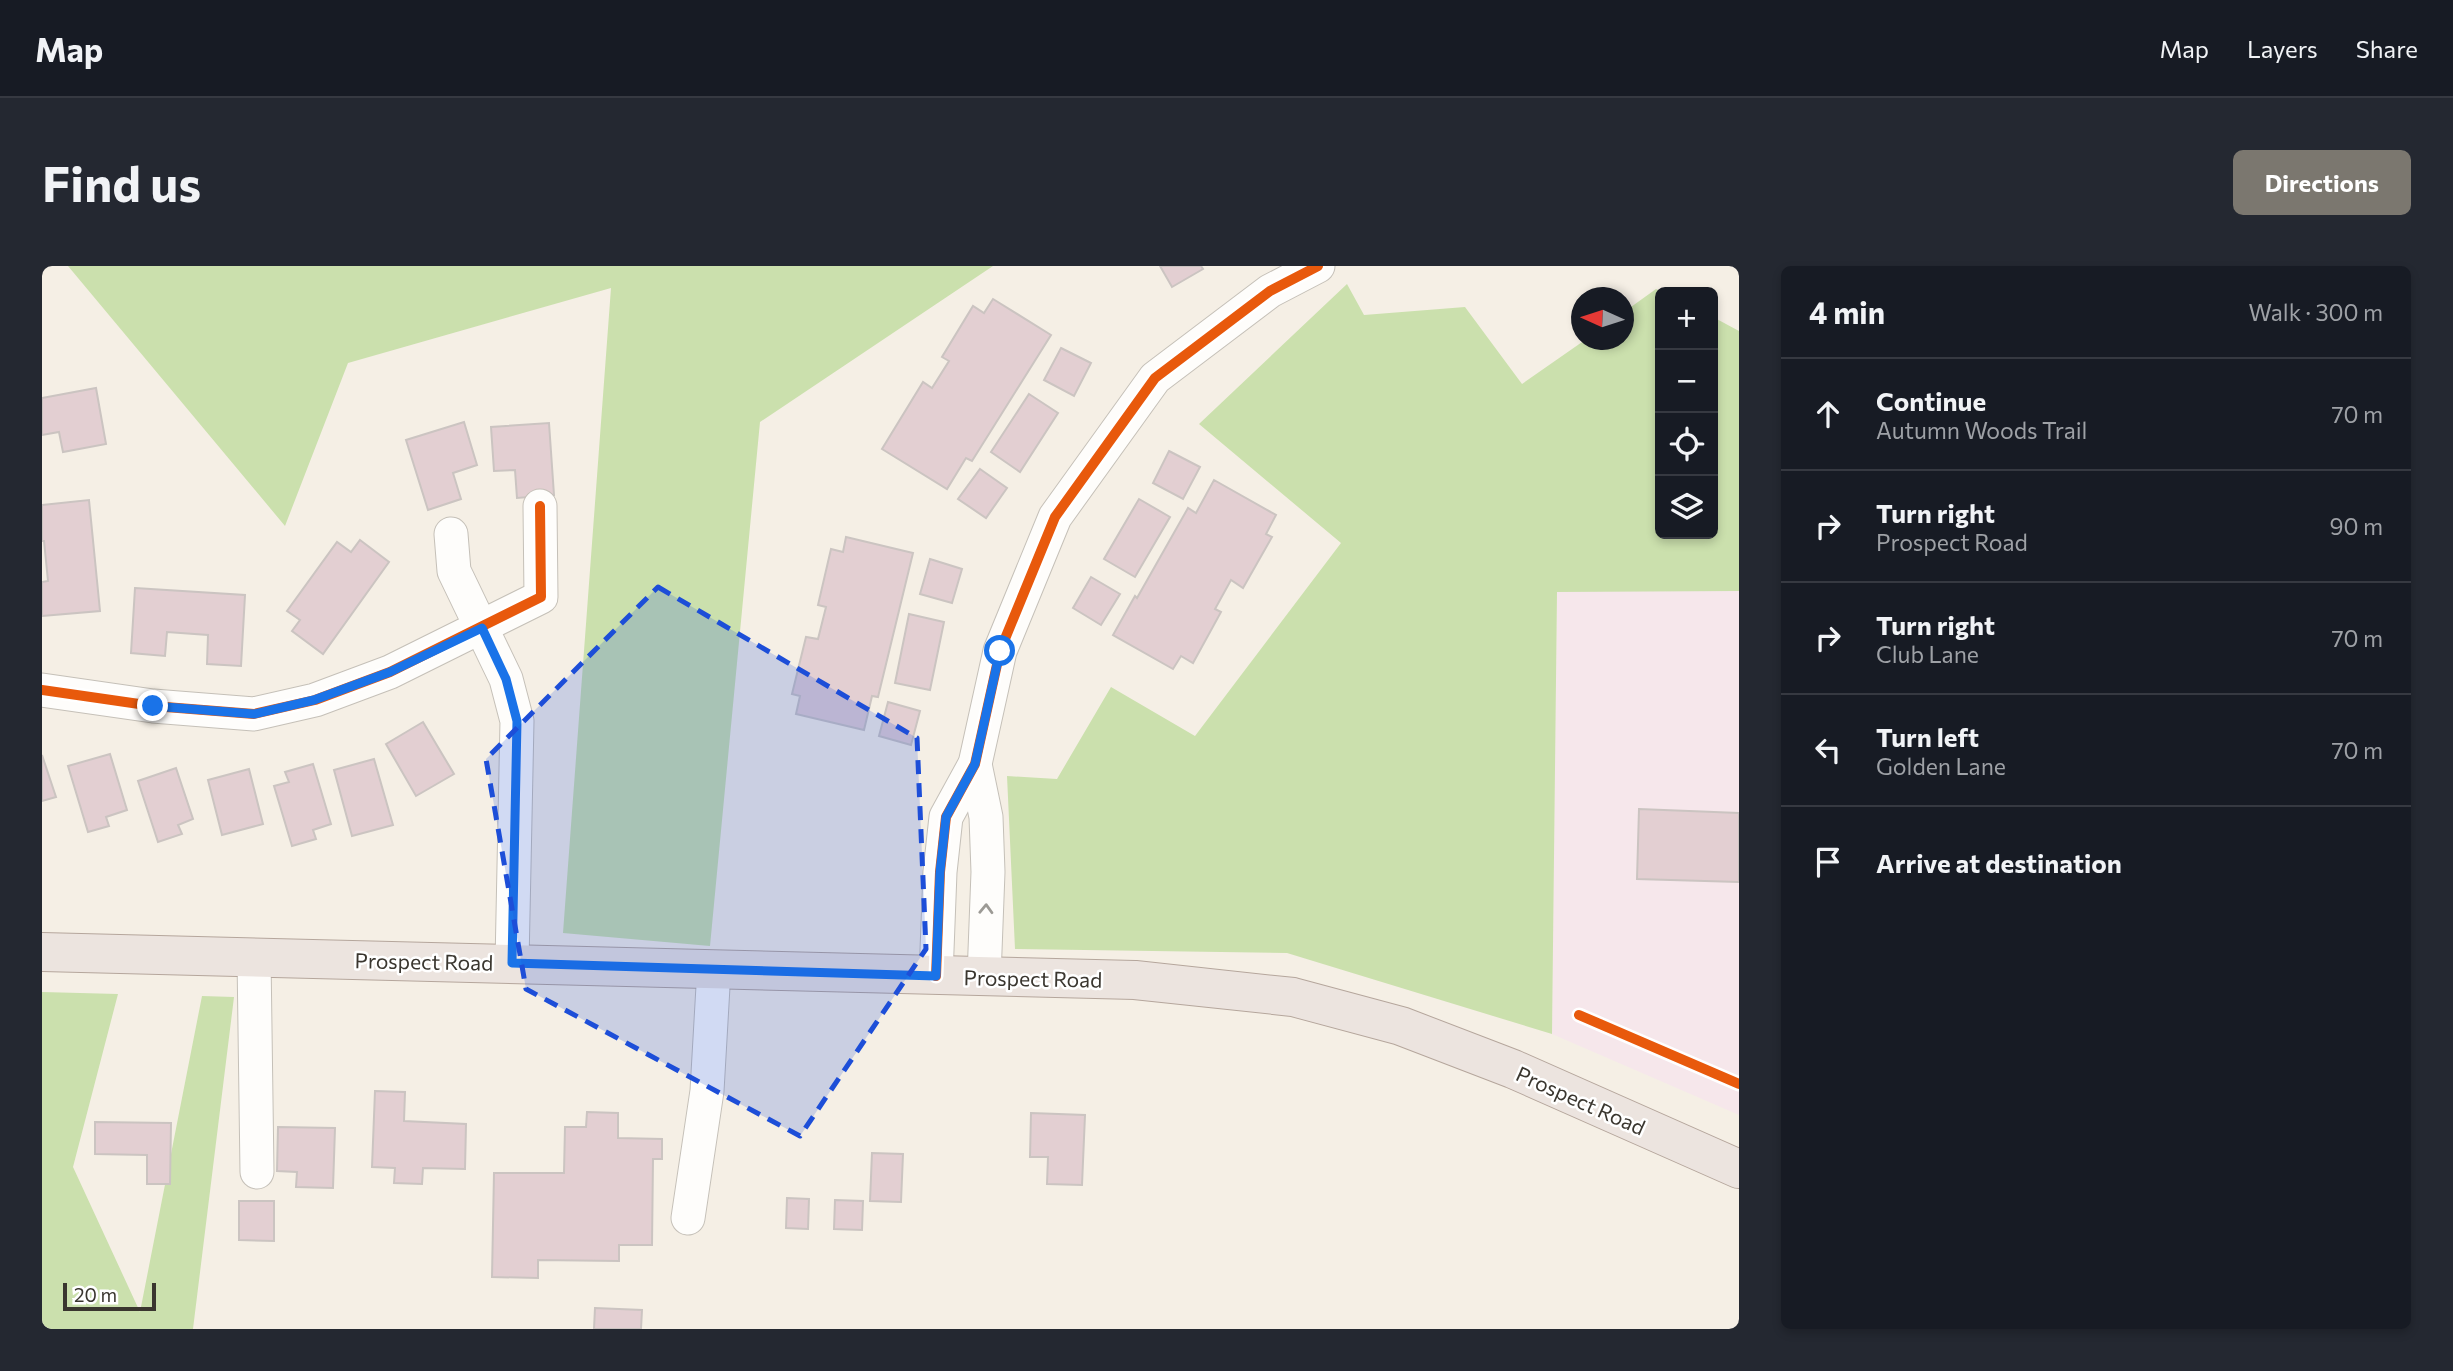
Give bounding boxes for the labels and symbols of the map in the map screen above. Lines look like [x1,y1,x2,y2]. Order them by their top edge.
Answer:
north arrow [1571,287,1634,350]
route start [984,635,1015,666]
route end [137,690,168,721]
one-way arrow [979,903,994,914]
street label: Prospect Road [354,947,494,975]
street label: Prospect Road [963,964,1103,992]
street label: Prospect Road [1513,1060,1649,1140]
scale bar [63,1280,156,1312]

